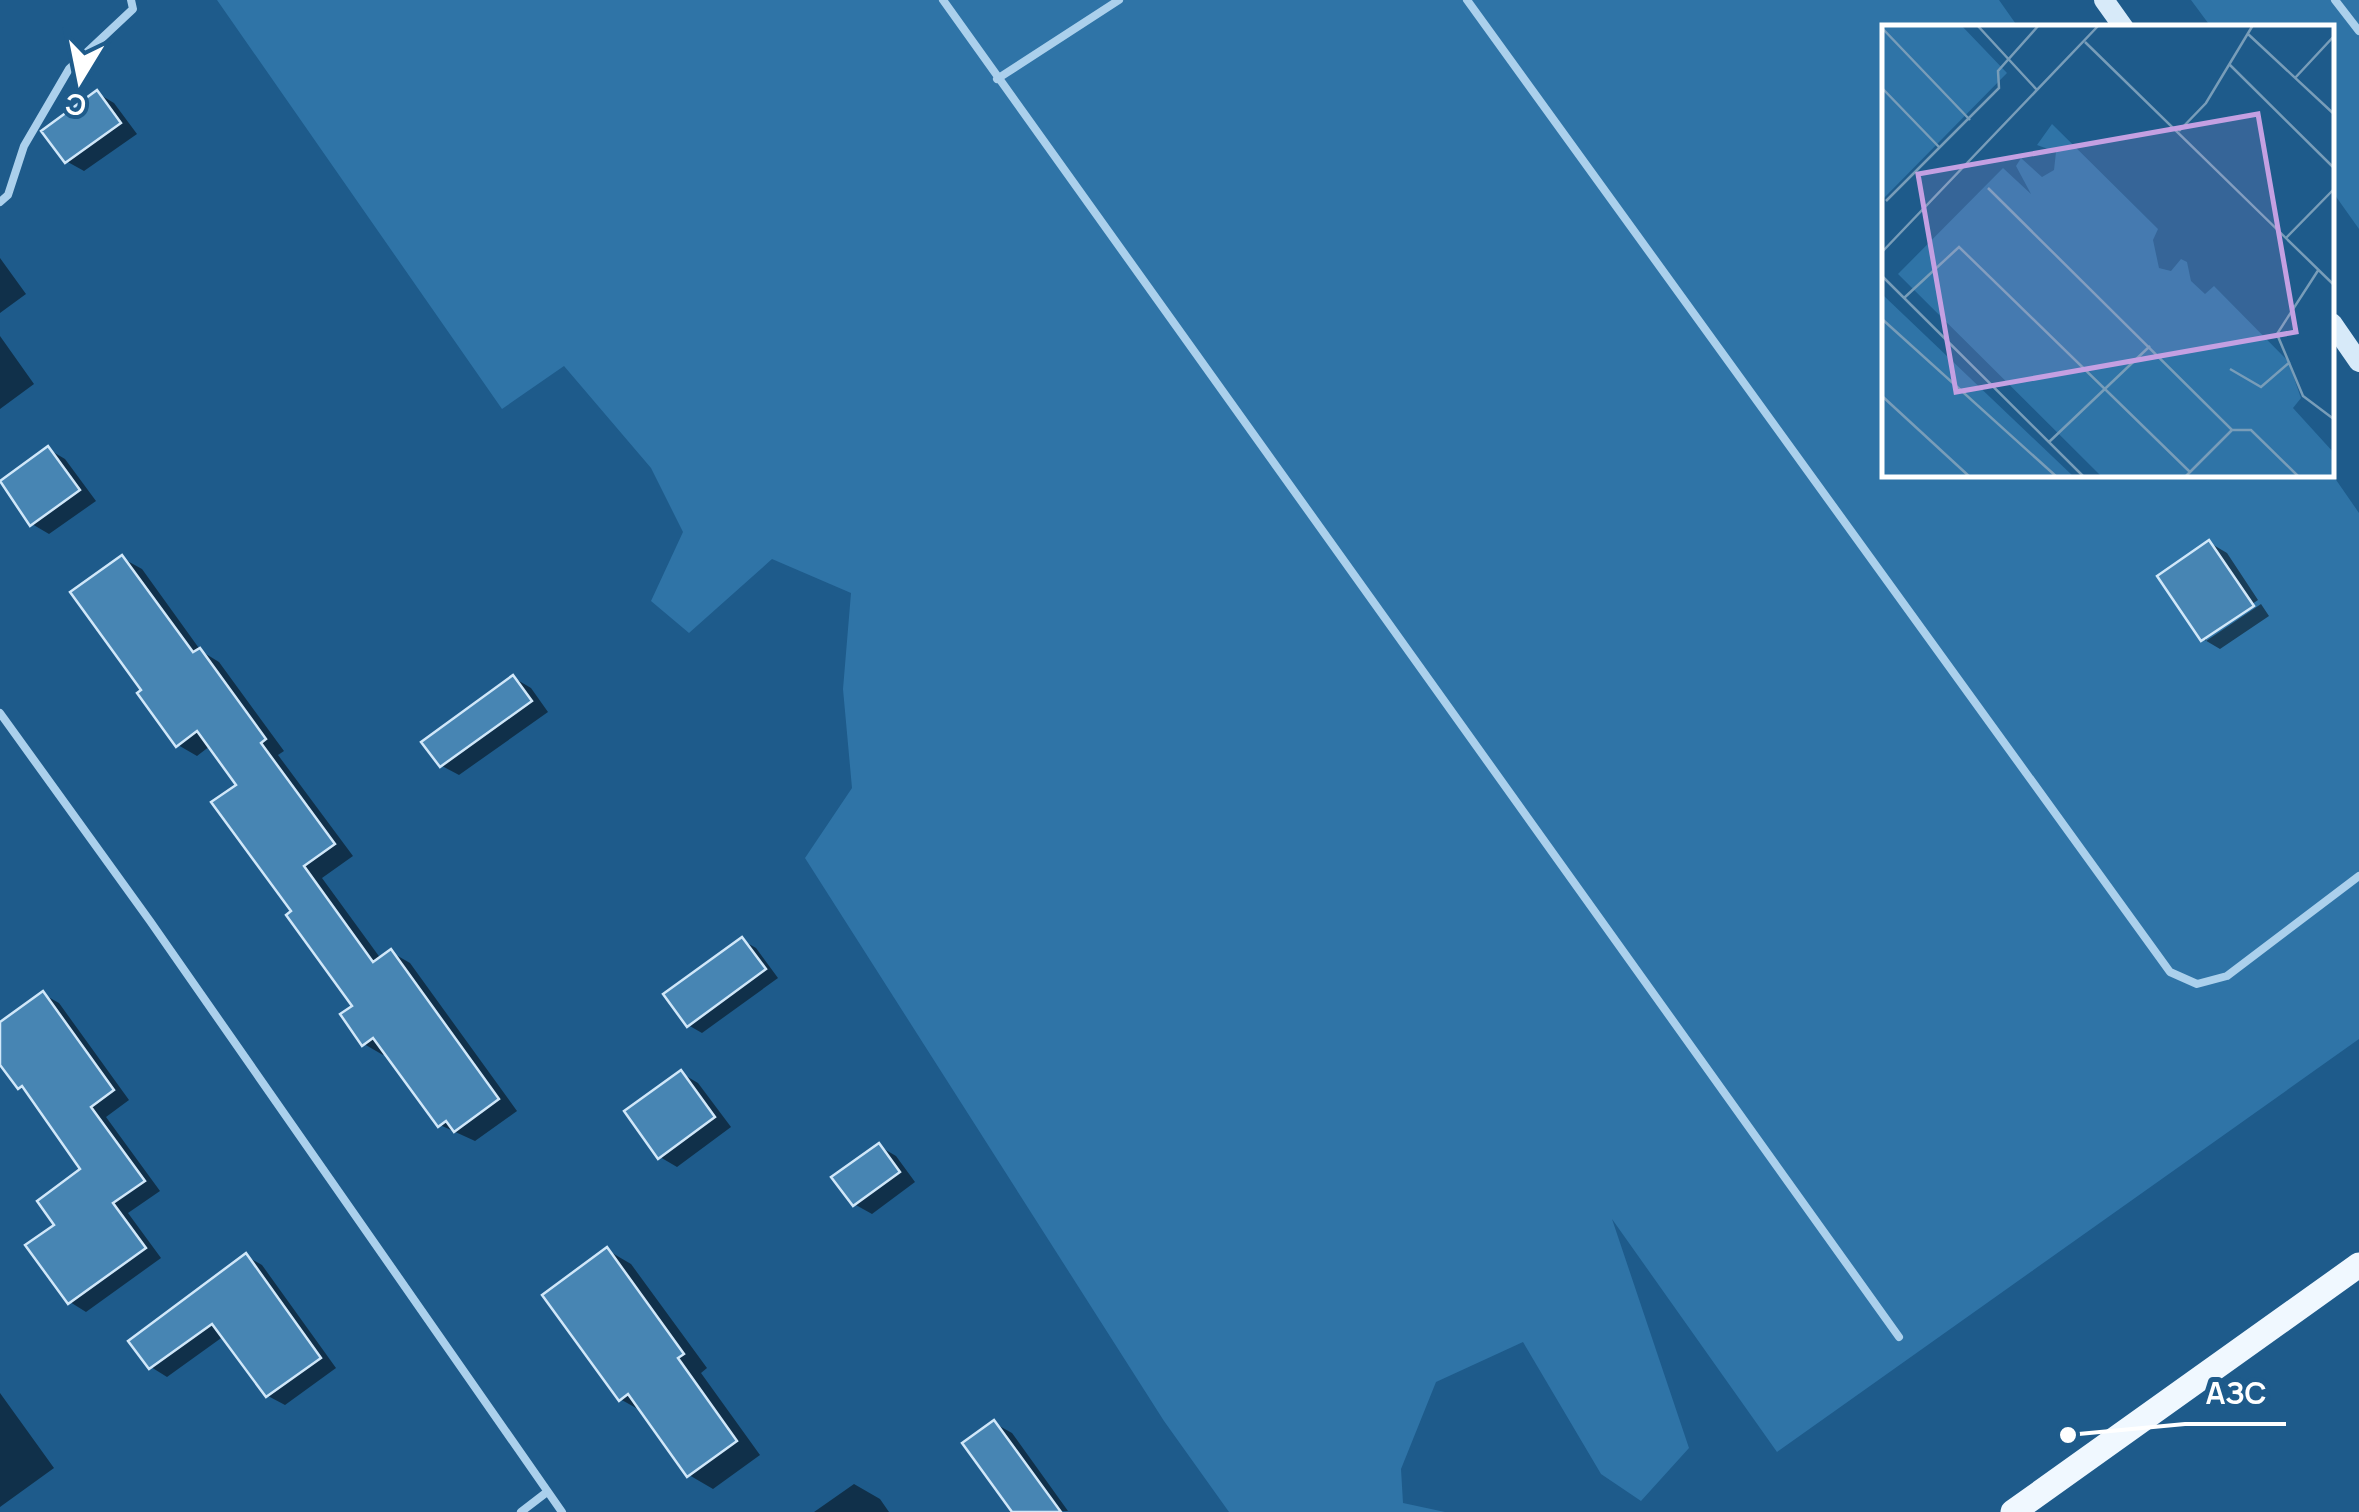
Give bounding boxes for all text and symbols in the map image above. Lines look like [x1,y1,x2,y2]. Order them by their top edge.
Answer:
inset map [1882,25,2334,478]
north arrow [30,30,130,130]
text: С [62,85,89,126]
callout: АЗС [2185,1364,2286,1424]
text: АЗС [2205,1372,2267,1413]

